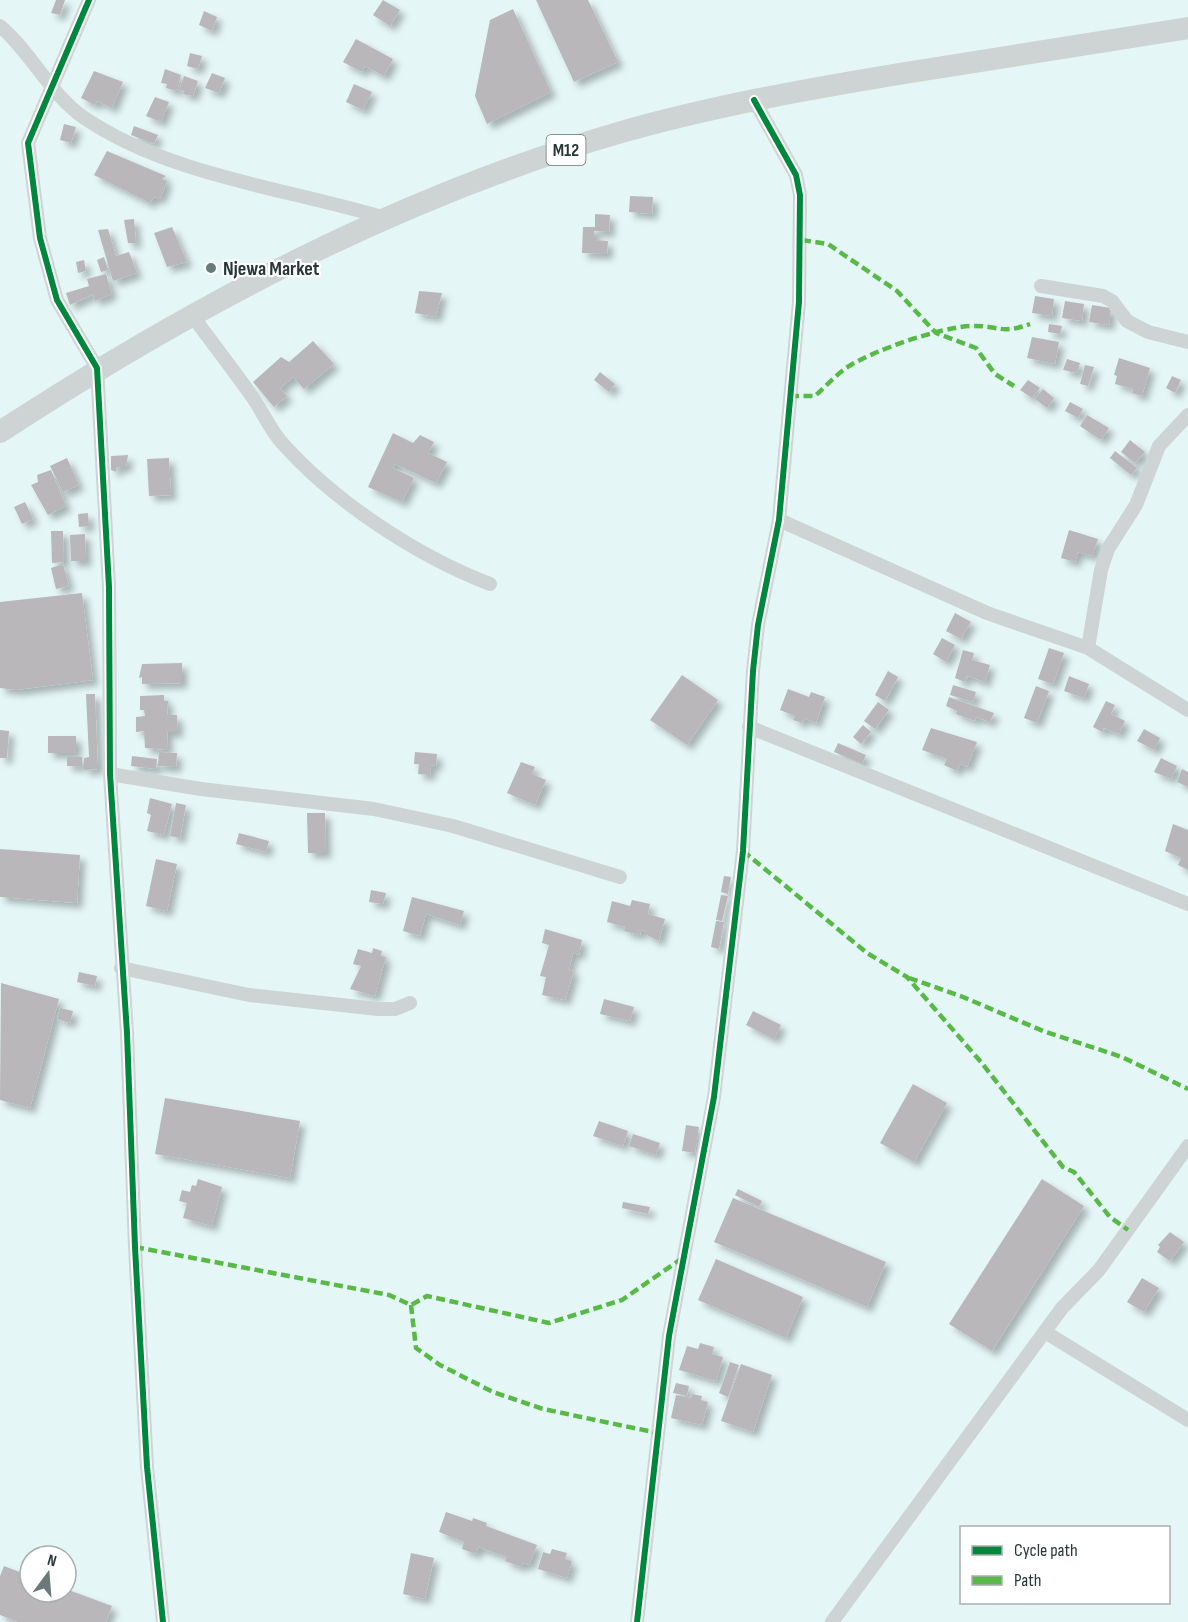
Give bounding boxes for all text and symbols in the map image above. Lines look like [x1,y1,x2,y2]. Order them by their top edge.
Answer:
road number: M12 [546,135,586,165]
place label: Njewa Market [223,257,320,281]
marker: Njewa Market [204,261,218,275]
legend [960,1526,1170,1604]
text: Cycle path [1014,1540,1078,1561]
north arrow [18,1544,78,1604]
text: N [45,1551,58,1571]
text: Path [1014,1570,1042,1591]

